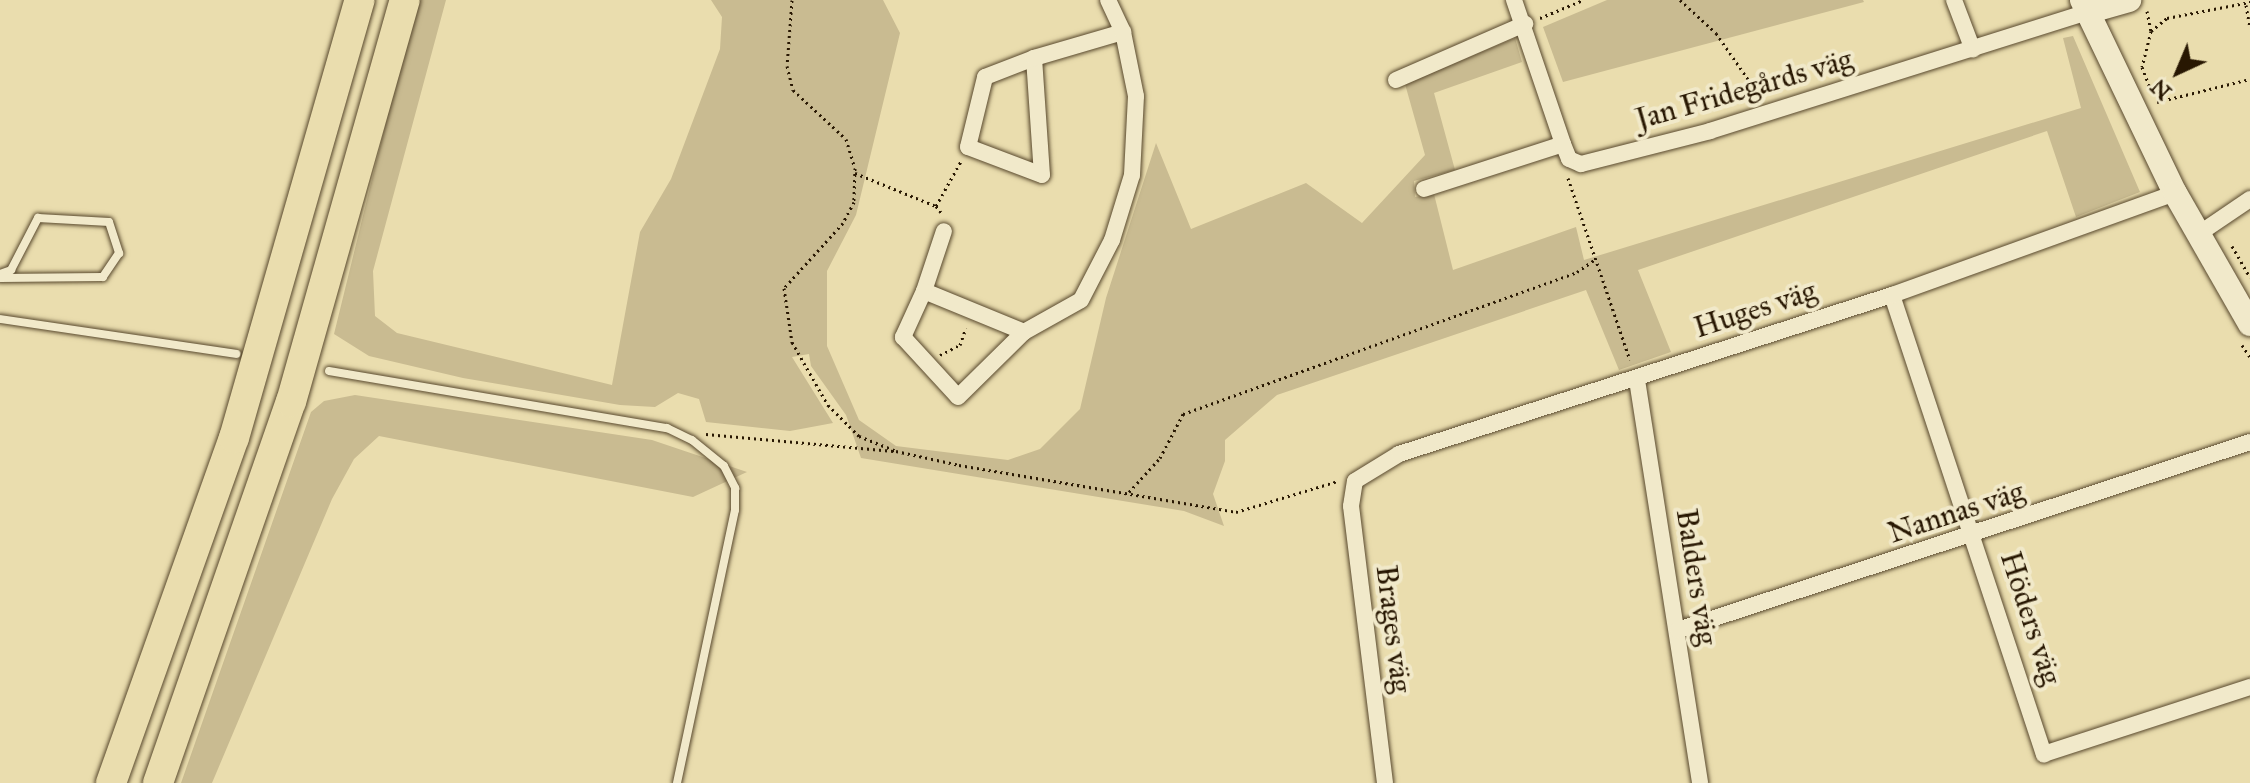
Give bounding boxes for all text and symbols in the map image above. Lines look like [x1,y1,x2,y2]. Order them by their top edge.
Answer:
north arrow [2138,32,2218,112]
street label: Jan Fridegårds väg [1631,41,1857,137]
text: N [2145,73,2177,106]
street label: Huges väg [1689,272,1821,346]
street label: Nannas väg [1883,473,2029,551]
street label: Balders väg [1668,506,1726,648]
street label: Höders väg [1993,547,2069,689]
street label: Brages väg [1368,563,1420,695]

